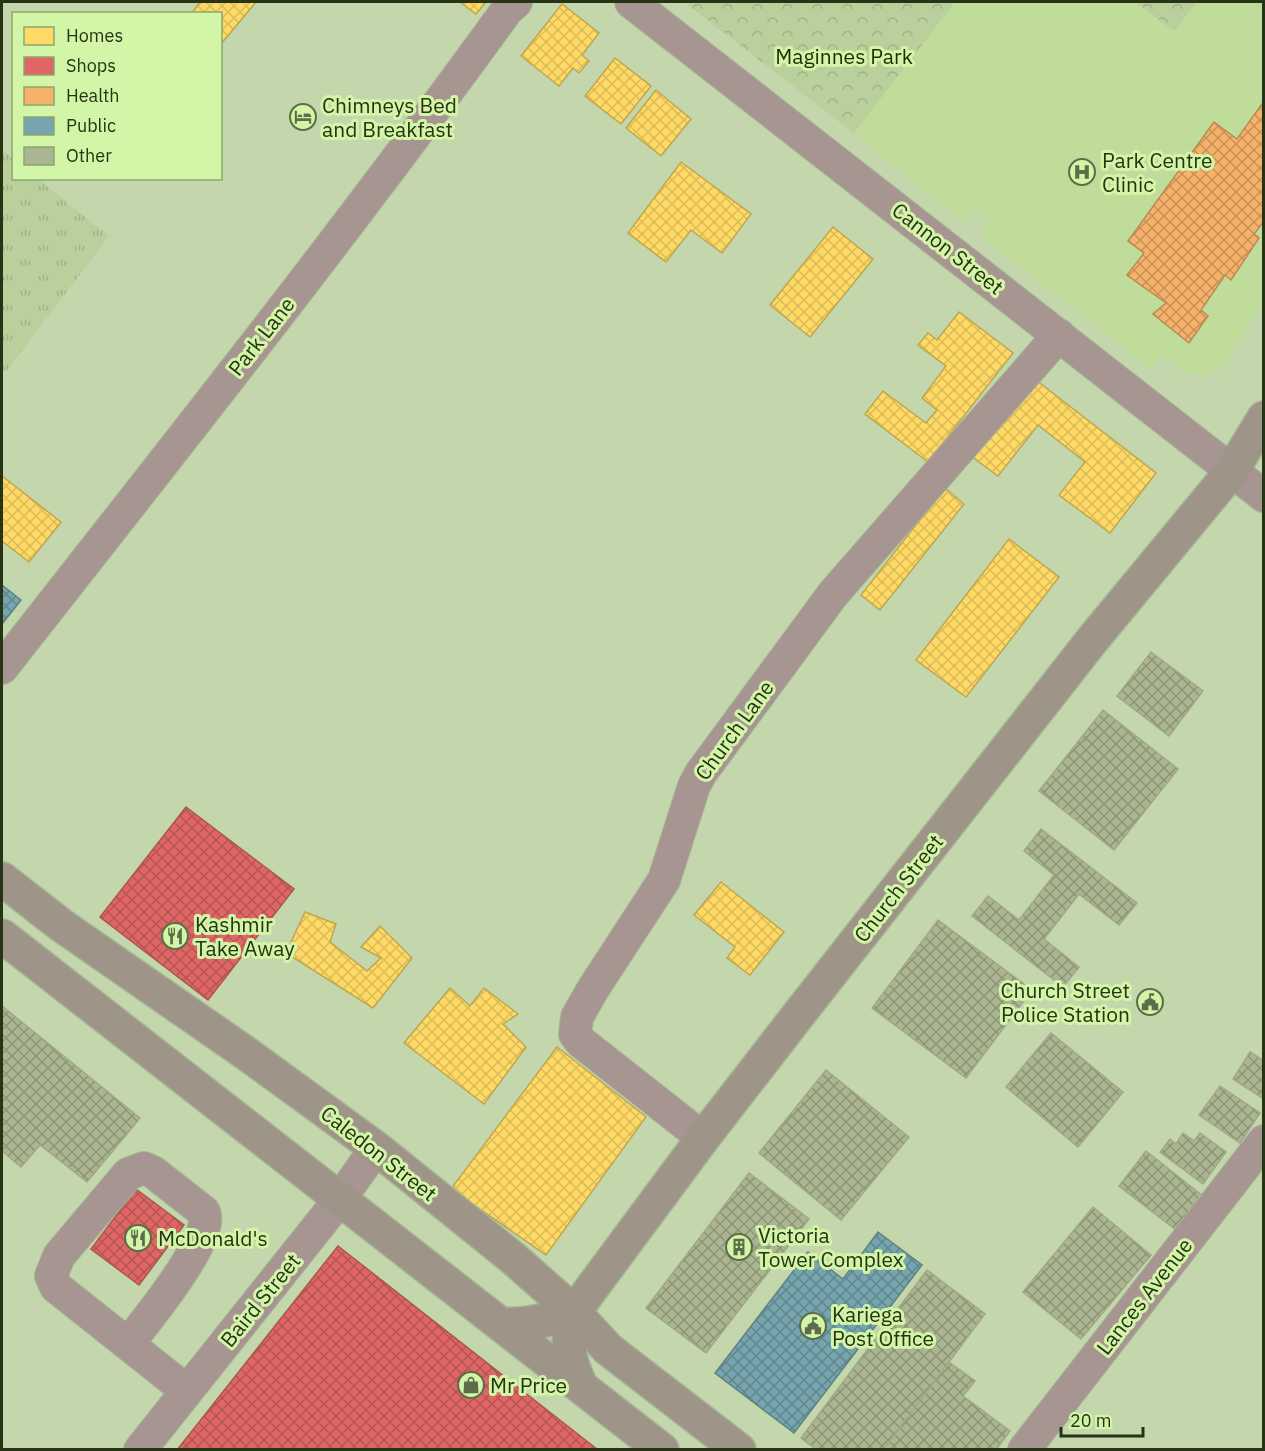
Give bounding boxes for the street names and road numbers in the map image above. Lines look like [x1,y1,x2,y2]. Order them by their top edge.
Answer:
street label: Cannon Street [886,196,1010,300]
street label: Park Lane [221,291,301,381]
street label: Church Lane [688,674,780,786]
street label: Church Street [847,828,949,948]
street label: Caledon Street [315,1099,443,1207]
street label: Lances Avenue [1090,1232,1198,1360]
street label: Baird Street [214,1247,306,1353]

